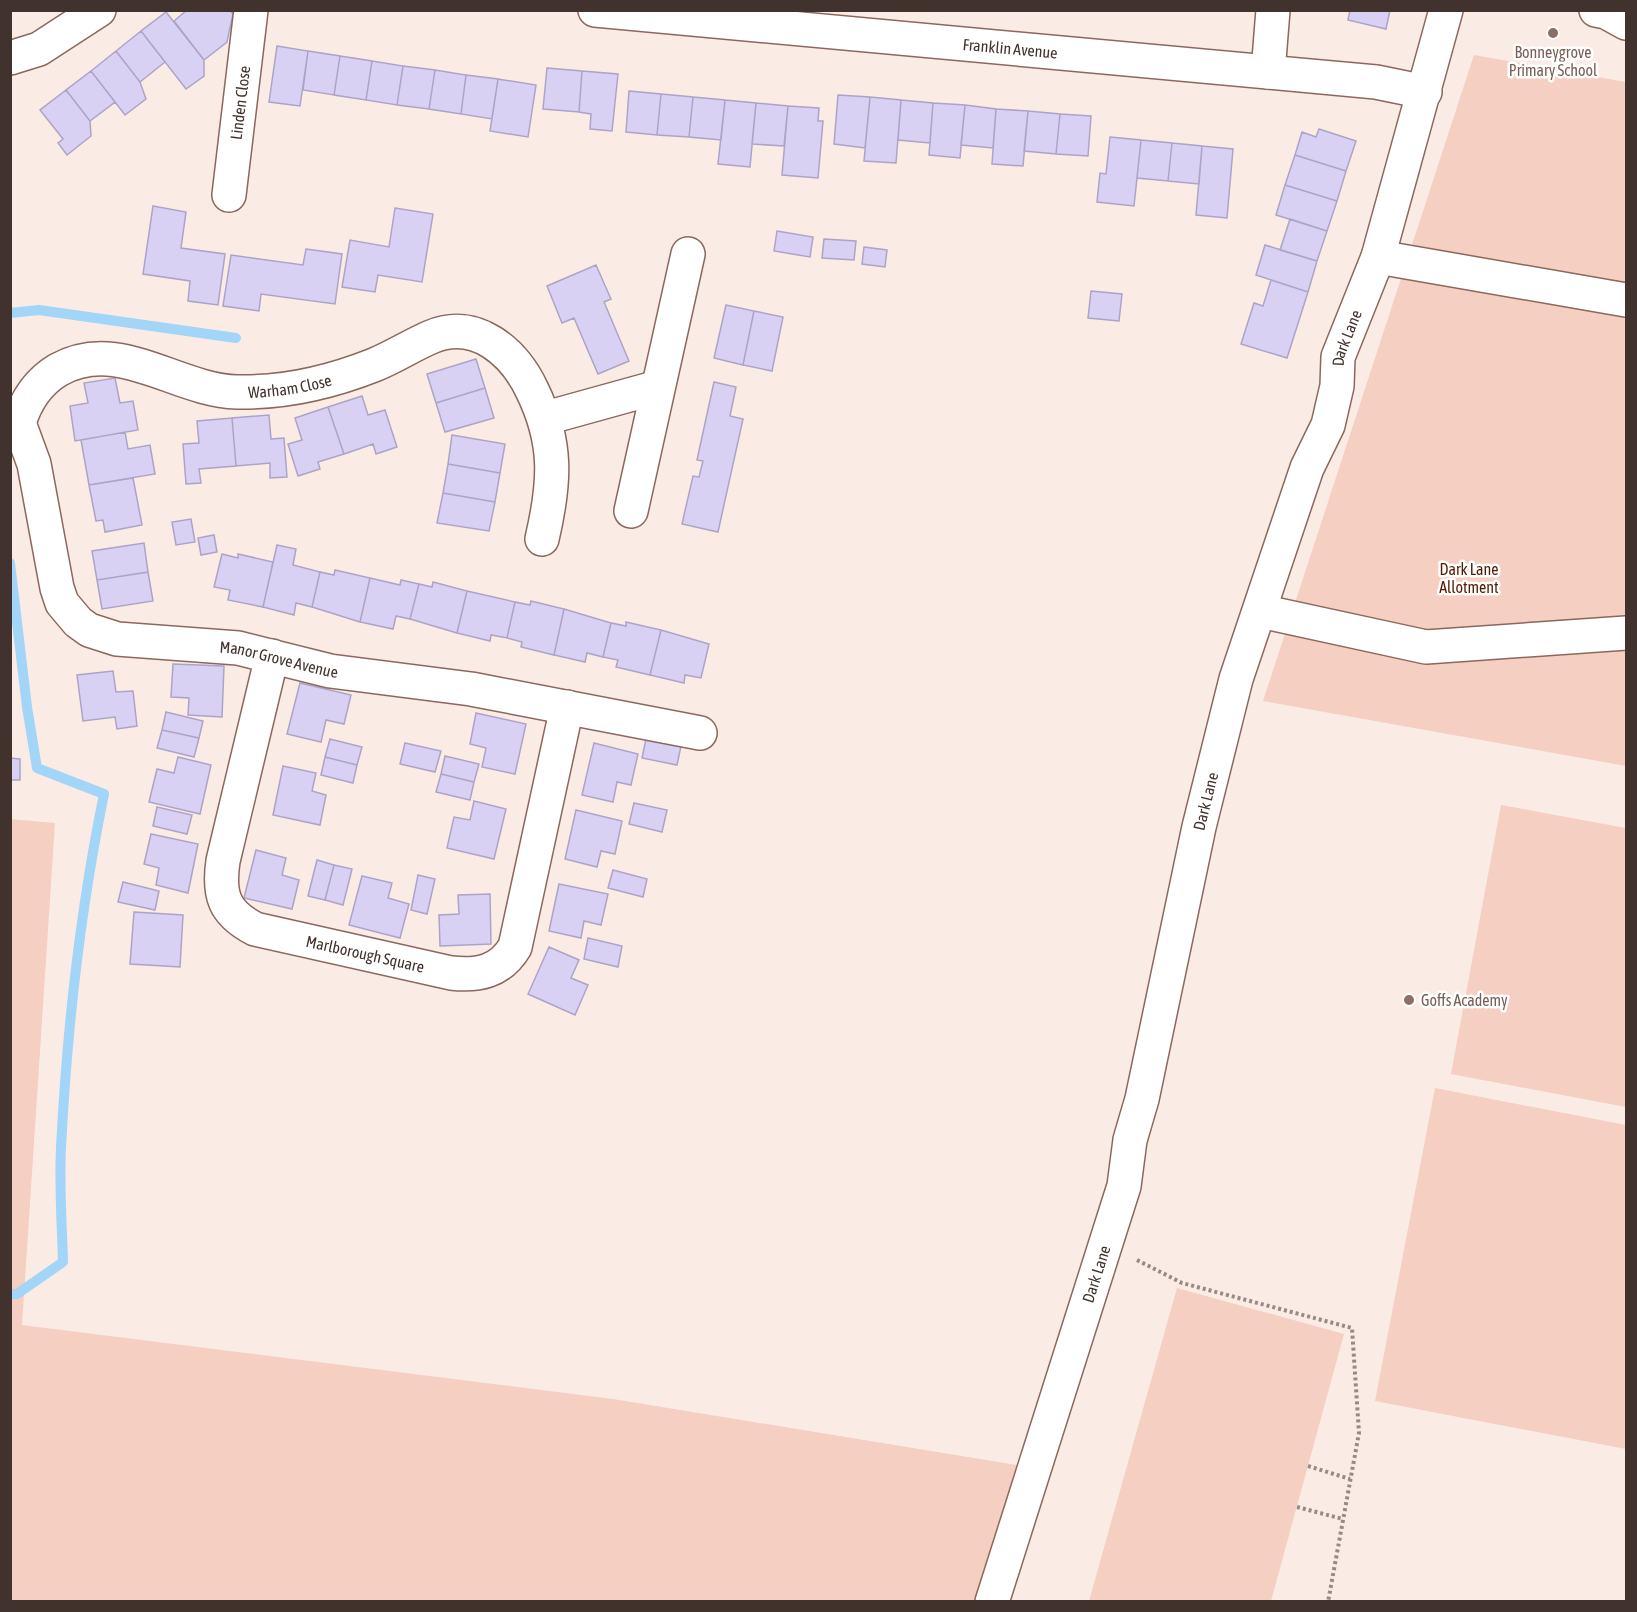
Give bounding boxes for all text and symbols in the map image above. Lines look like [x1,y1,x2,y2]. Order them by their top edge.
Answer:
marker: Bonneygrove Primary School [1546,26,1560,40]
street label: Franklin Avenue [962,35,1058,62]
place label: Bonneygrove Primary School [1509,43,1598,80]
street label: Linden Close [227,65,253,141]
street label: Dark Lane [1329,307,1365,366]
street label: Warham Close [248,371,333,401]
park label: Dark Lane Allotment [1439,560,1499,596]
street label: Manor Grove Avenue [219,638,339,681]
street label: Dark Lane [1190,770,1221,832]
street label: Marlborough Square [304,932,426,976]
place label: Goffs Academy [1421,991,1508,1010]
marker: Goffs Academy [1402,993,1416,1007]
street label: Dark Lane [1079,1243,1114,1305]

